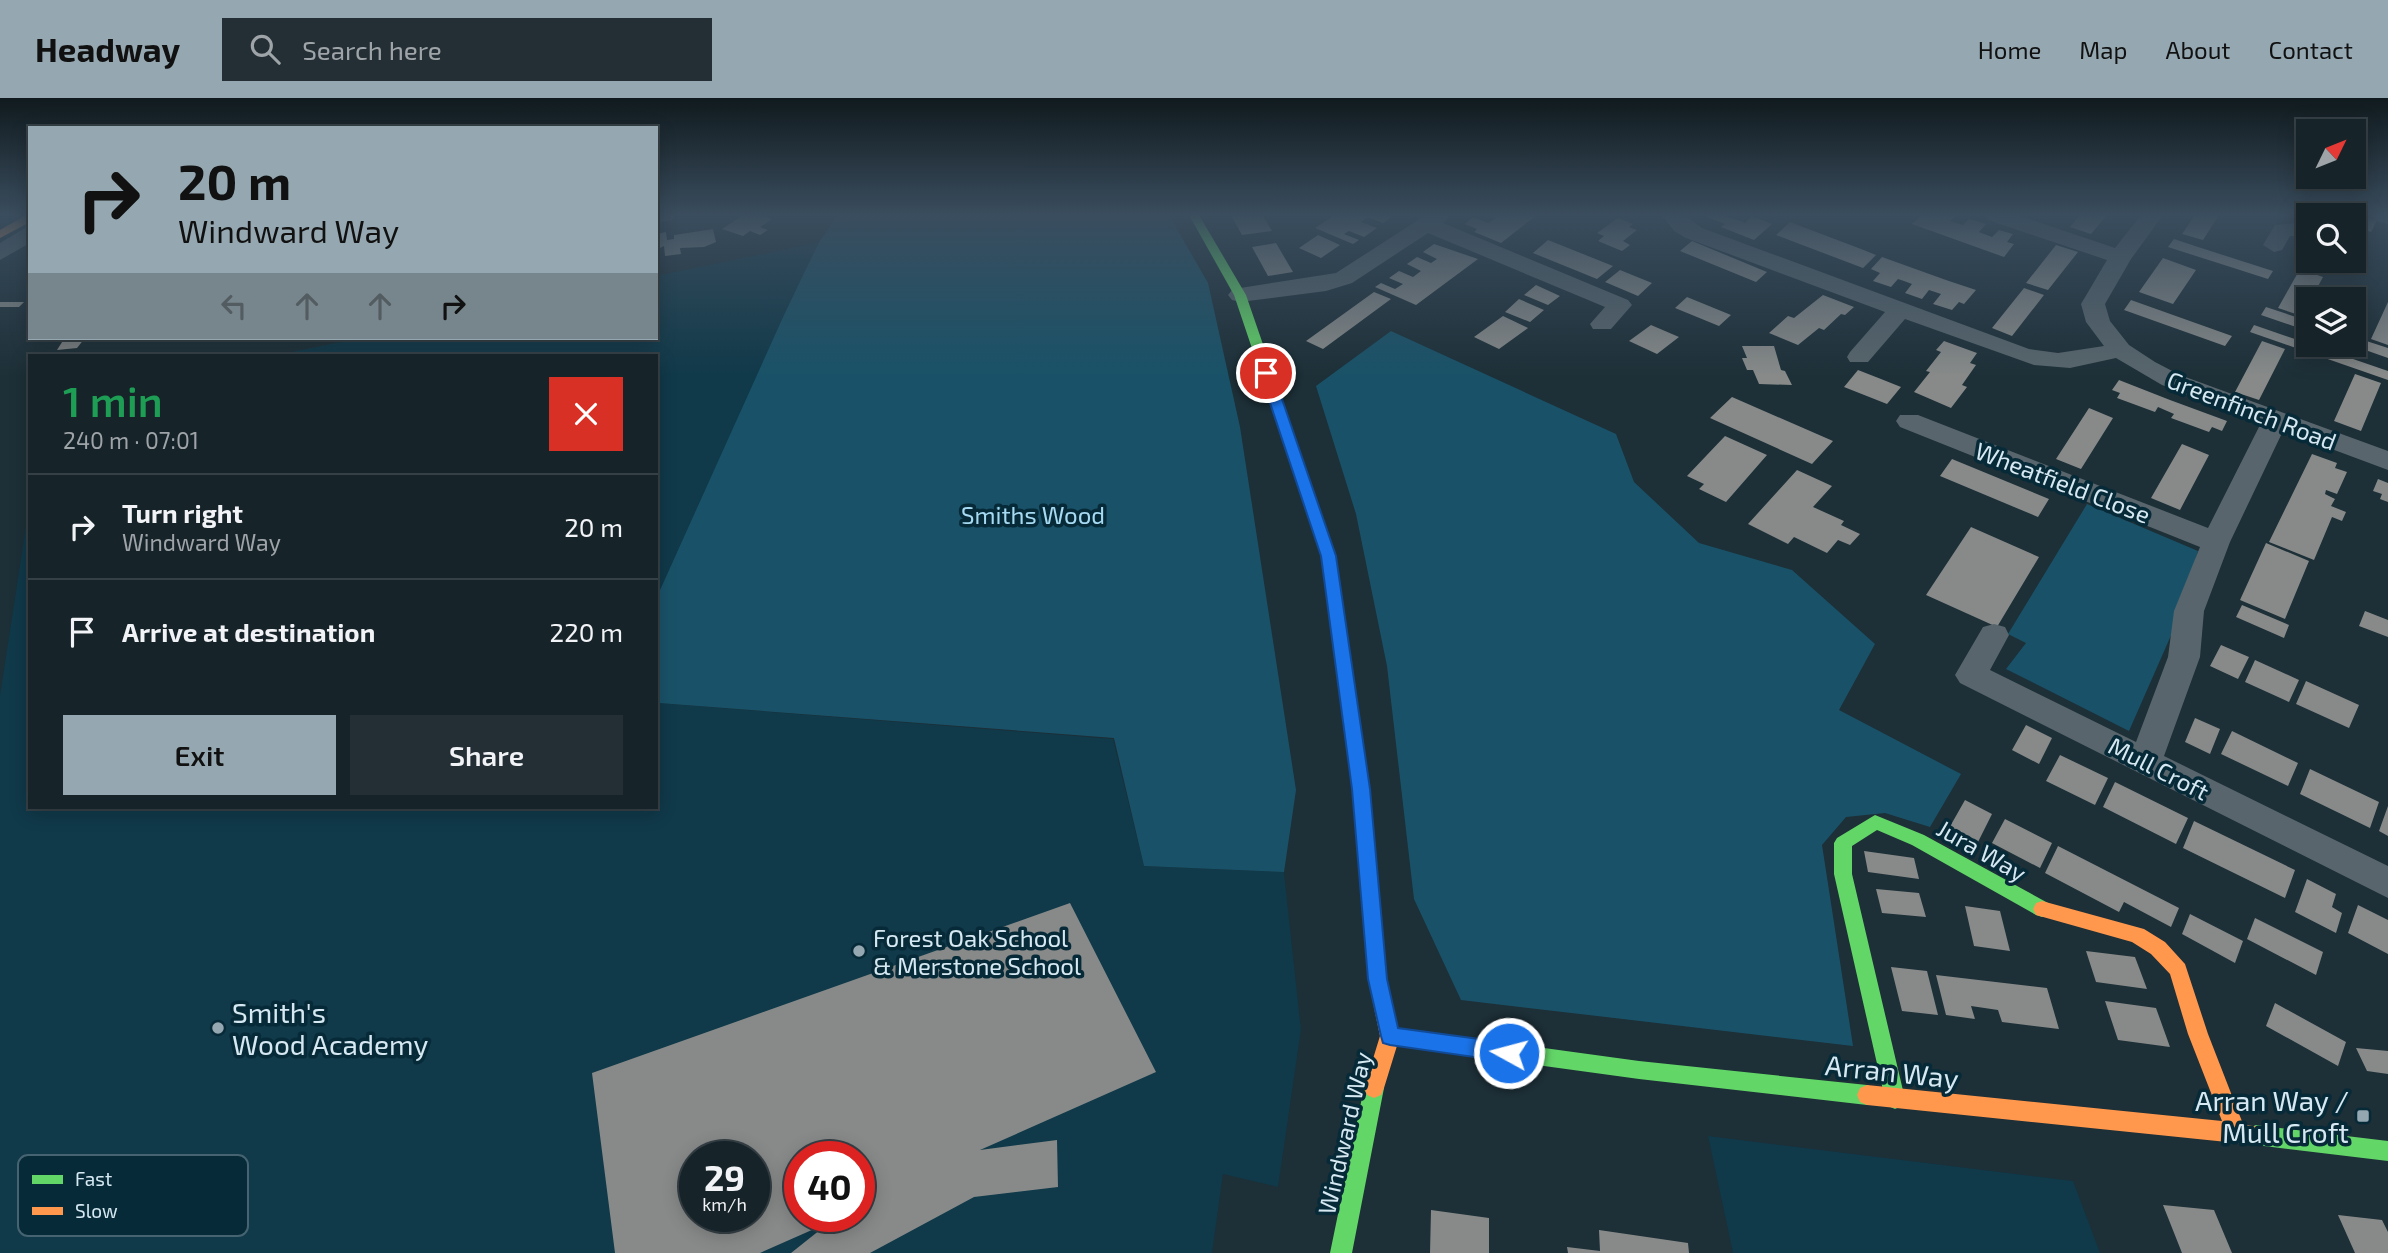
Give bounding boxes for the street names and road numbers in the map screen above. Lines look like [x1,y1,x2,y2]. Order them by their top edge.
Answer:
street label: Greenfinch Road [2163,364,2341,456]
street label: Wheatfield Close [1971,435,2155,529]
street label: Mull Croft [2104,730,2214,806]
street label: Jura Way [1932,813,2032,887]
street label: Arran Way [1824,1047,1960,1095]
street label: Windward Way [1311,1049,1377,1217]

